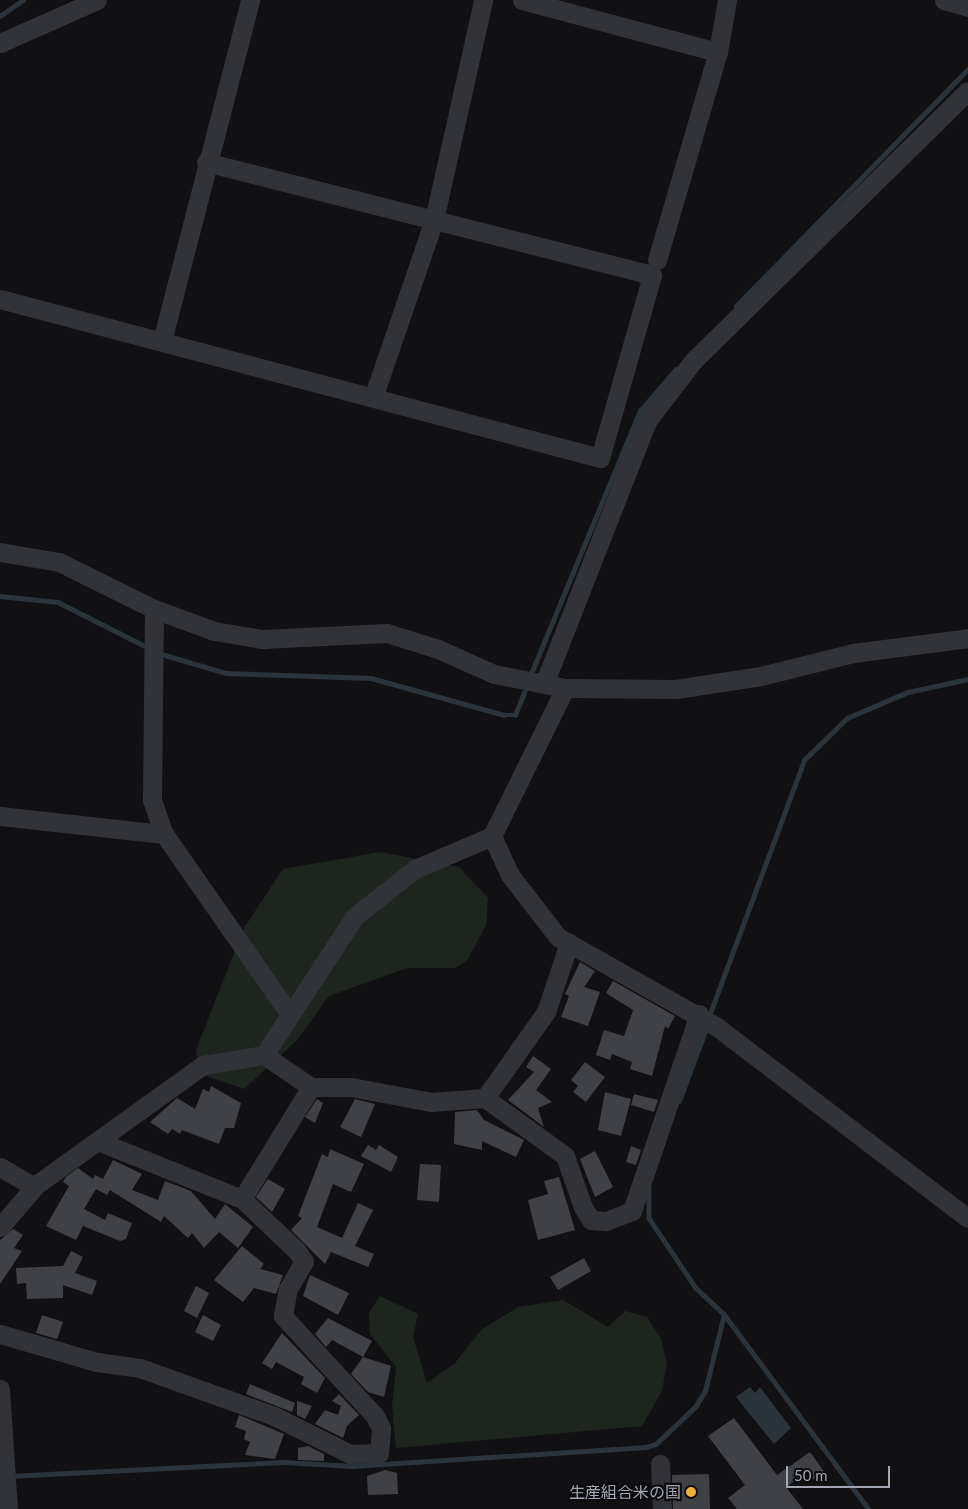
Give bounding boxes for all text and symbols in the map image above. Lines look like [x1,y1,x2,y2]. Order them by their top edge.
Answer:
scale bar [788,1456,892,1488]
text: 50 m [794,1466,828,1484]
place label: 生産組合米の国 [569,1482,681,1502]
marker: 生産組合米の国 [685,1486,697,1498]

